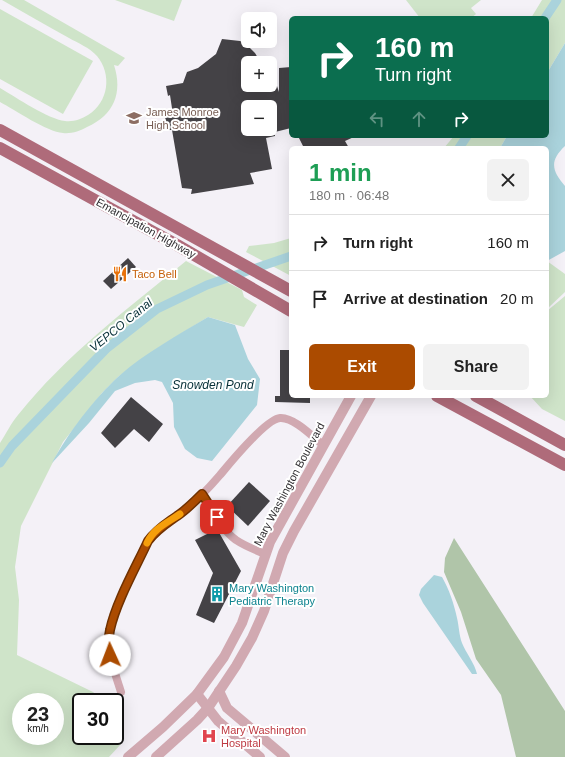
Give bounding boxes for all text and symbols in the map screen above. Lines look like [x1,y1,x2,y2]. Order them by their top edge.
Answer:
map controls [241,12,277,136]
button: sound [241,12,277,48]
icon: right [309,32,361,84]
text: 160 m [375,32,454,63]
button: + [241,56,277,92]
text: Turn right [375,65,451,85]
button: − [241,100,277,136]
place label: James Monroe High School [146,106,219,131]
icon: left [366,108,388,130]
icon: ahead [408,108,430,130]
icon: right [450,108,472,130]
school or university icon: James Monroe High School [125,109,143,127]
text: 1 min [309,159,372,186]
button: close [487,159,529,201]
text: 180 m · 06:48 [309,188,389,203]
street label: Emancipation Highway [94,196,198,261]
icon: right [309,232,331,254]
text: Turn right [343,234,413,251]
text: 160 m [487,234,529,251]
restaurant icon: Taco Bell [111,265,129,283]
place label: Taco Bell [132,268,177,280]
icon: arrive [309,288,331,310]
text: Arrive at destination [343,290,488,307]
text: 20 m [500,290,533,307]
water label: VEPCO Canal [87,295,155,355]
button: Exit [309,344,415,390]
button: Share [423,344,529,390]
water label: Snowden Pond [172,378,254,392]
street label: Mary Washington Boulevard [251,420,327,548]
pin [200,500,234,534]
icon: arrive [206,506,228,528]
place label: Mary Washington Pediatric Therapy [229,582,316,607]
building icon: Mary Washington Pediatric Therapy [208,585,226,603]
position arrow [89,634,131,676]
speed limit sign: 30 [72,693,124,745]
text: 23 [27,703,49,725]
text: km/h [27,723,49,734]
place label: Mary Washington Hospital [221,724,306,749]
hospital icon: Mary Washington Hospital [200,727,218,745]

